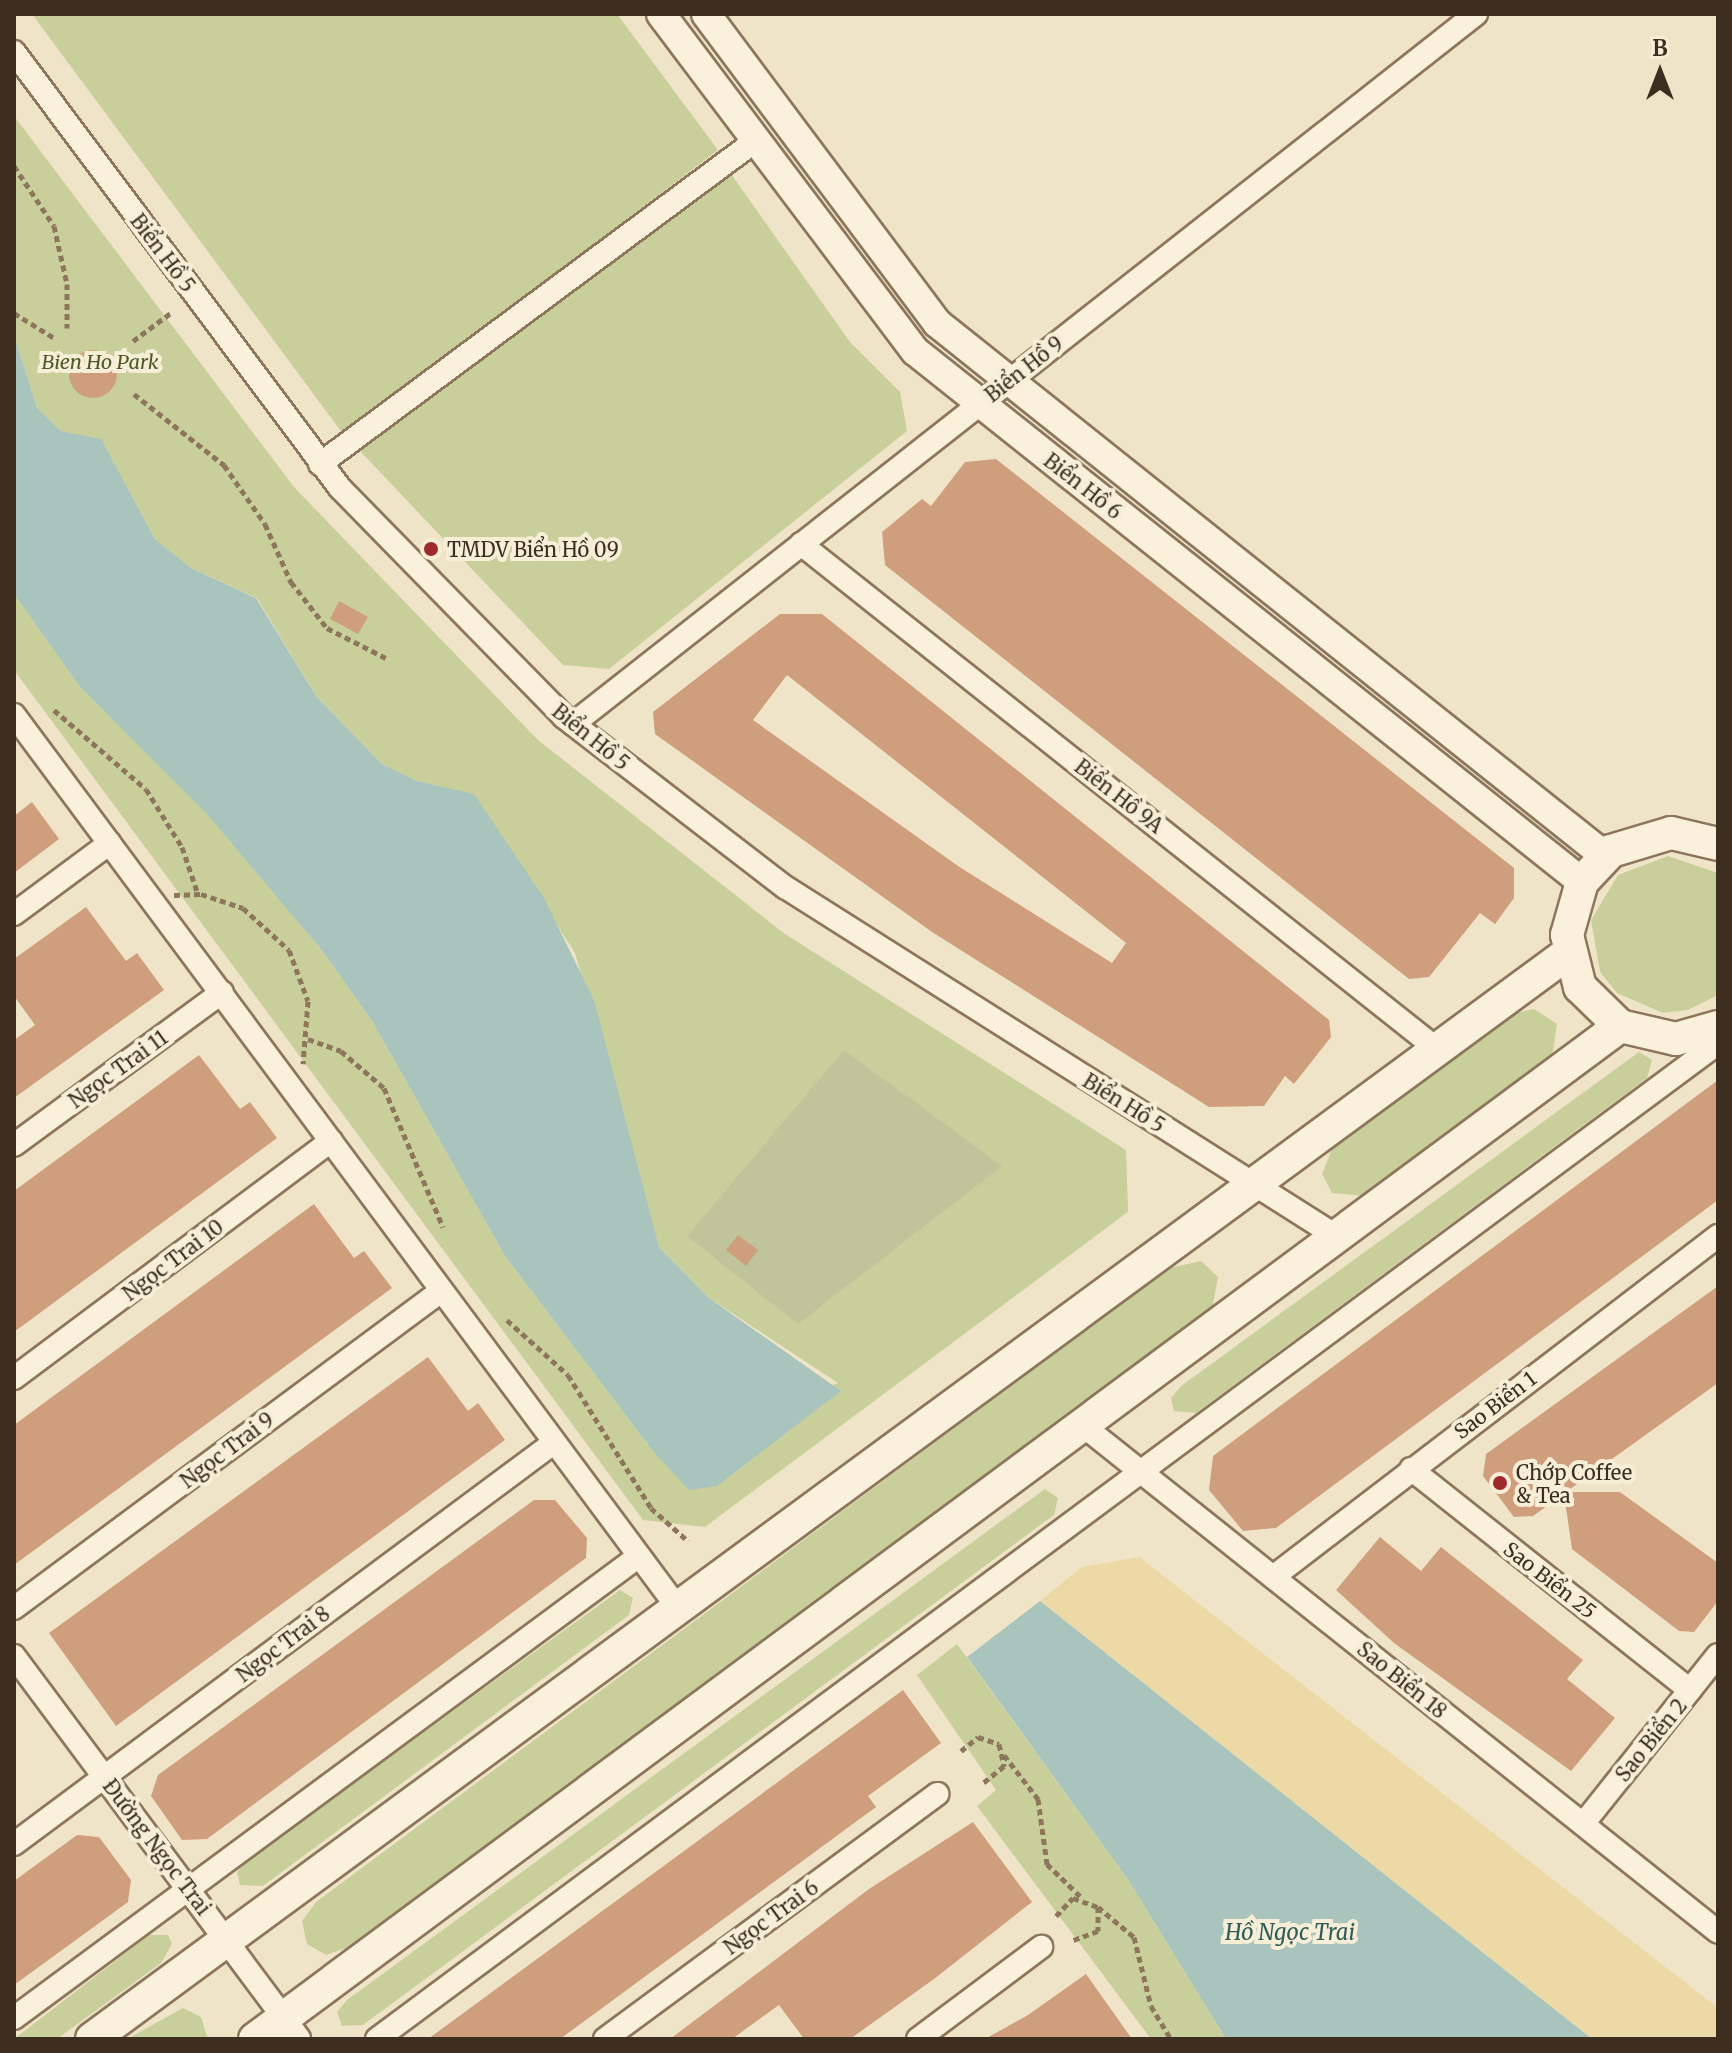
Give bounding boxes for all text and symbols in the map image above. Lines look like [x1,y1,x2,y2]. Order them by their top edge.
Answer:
north arrow [1620,32,1700,112]
text: B [1652,34,1668,62]
street label: Biển Hồ 5 [126,209,200,297]
street label: Biển Hồ 9 [980,331,1068,407]
park label: Bien Ho Park [41,349,159,373]
street label: Biển Hồ 6 [1039,448,1127,524]
place label: TMDV Biển Hồ 09 [447,537,619,561]
marker: TMDV Biển Hồ 09 [422,540,440,558]
street label: Biển Hồ 5 [548,699,634,775]
street label: Biển Hồ 9A [1070,754,1168,838]
street label: Ngọc Trai 11 [64,1025,172,1113]
street label: Biển Hồ 5 [1079,1068,1169,1138]
street label: Ngọc Trai 10 [118,1214,228,1306]
street label: Sao Biển 1 [1449,1366,1541,1444]
street label: Ngọc Trai 9 [176,1407,278,1493]
place label: Chớp Coffee & Tea [1516,1460,1632,1507]
marker: Chớp Coffee & Tea [1491,1474,1509,1492]
street label: Sao Biển 25 [1499,1537,1601,1623]
street label: Ngọc Trai 8 [232,1601,334,1687]
street label: Sao Biển 18 [1353,1637,1451,1723]
street label: Sao Biển 2 [1610,1694,1692,1786]
street label: Đường Ngọc Trai [98,1774,216,1920]
street label: Ngọc Trai 6 [719,1875,823,1959]
water label: Hồ Ngọc Trai [1225,1920,1355,1946]

